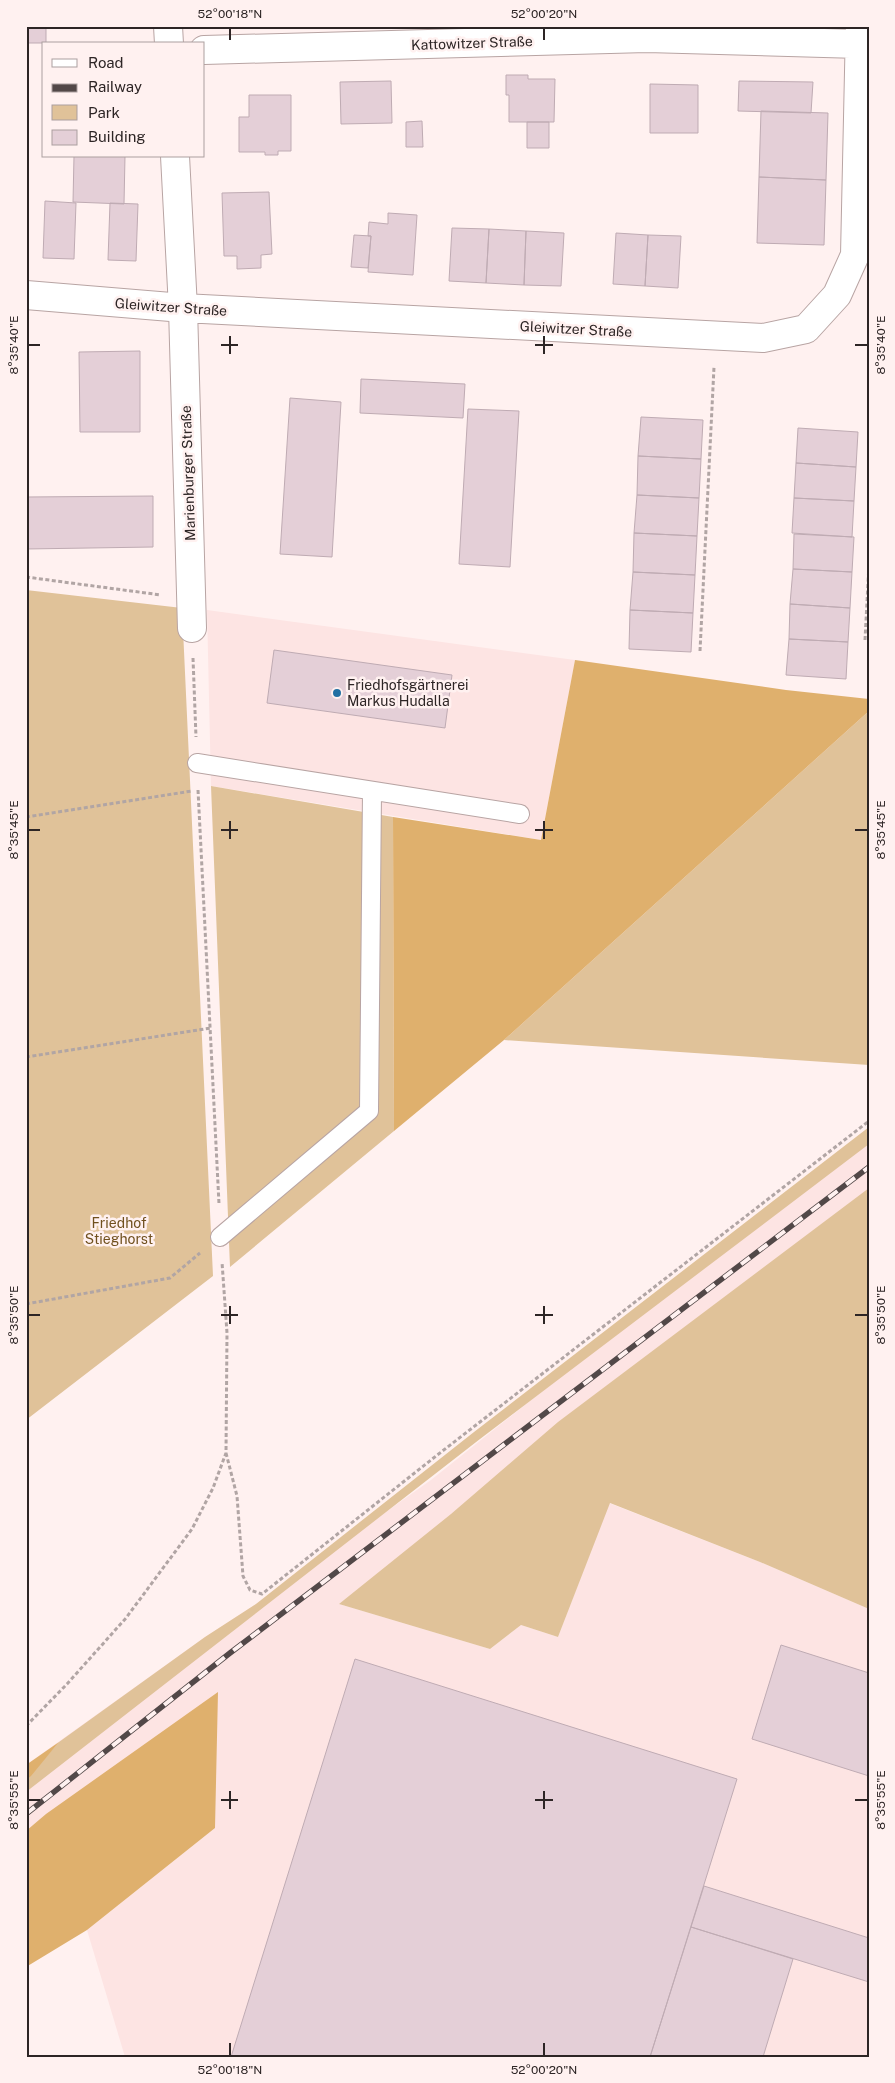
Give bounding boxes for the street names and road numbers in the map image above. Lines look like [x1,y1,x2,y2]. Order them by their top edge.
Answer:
street label: Kattowitzer Straße [411,33,533,53]
street label: Gleiwitzer Straße [114,295,228,319]
street label: Gleiwitzer Straße [519,318,633,340]
street label: Marienburger Straße [178,405,198,541]

